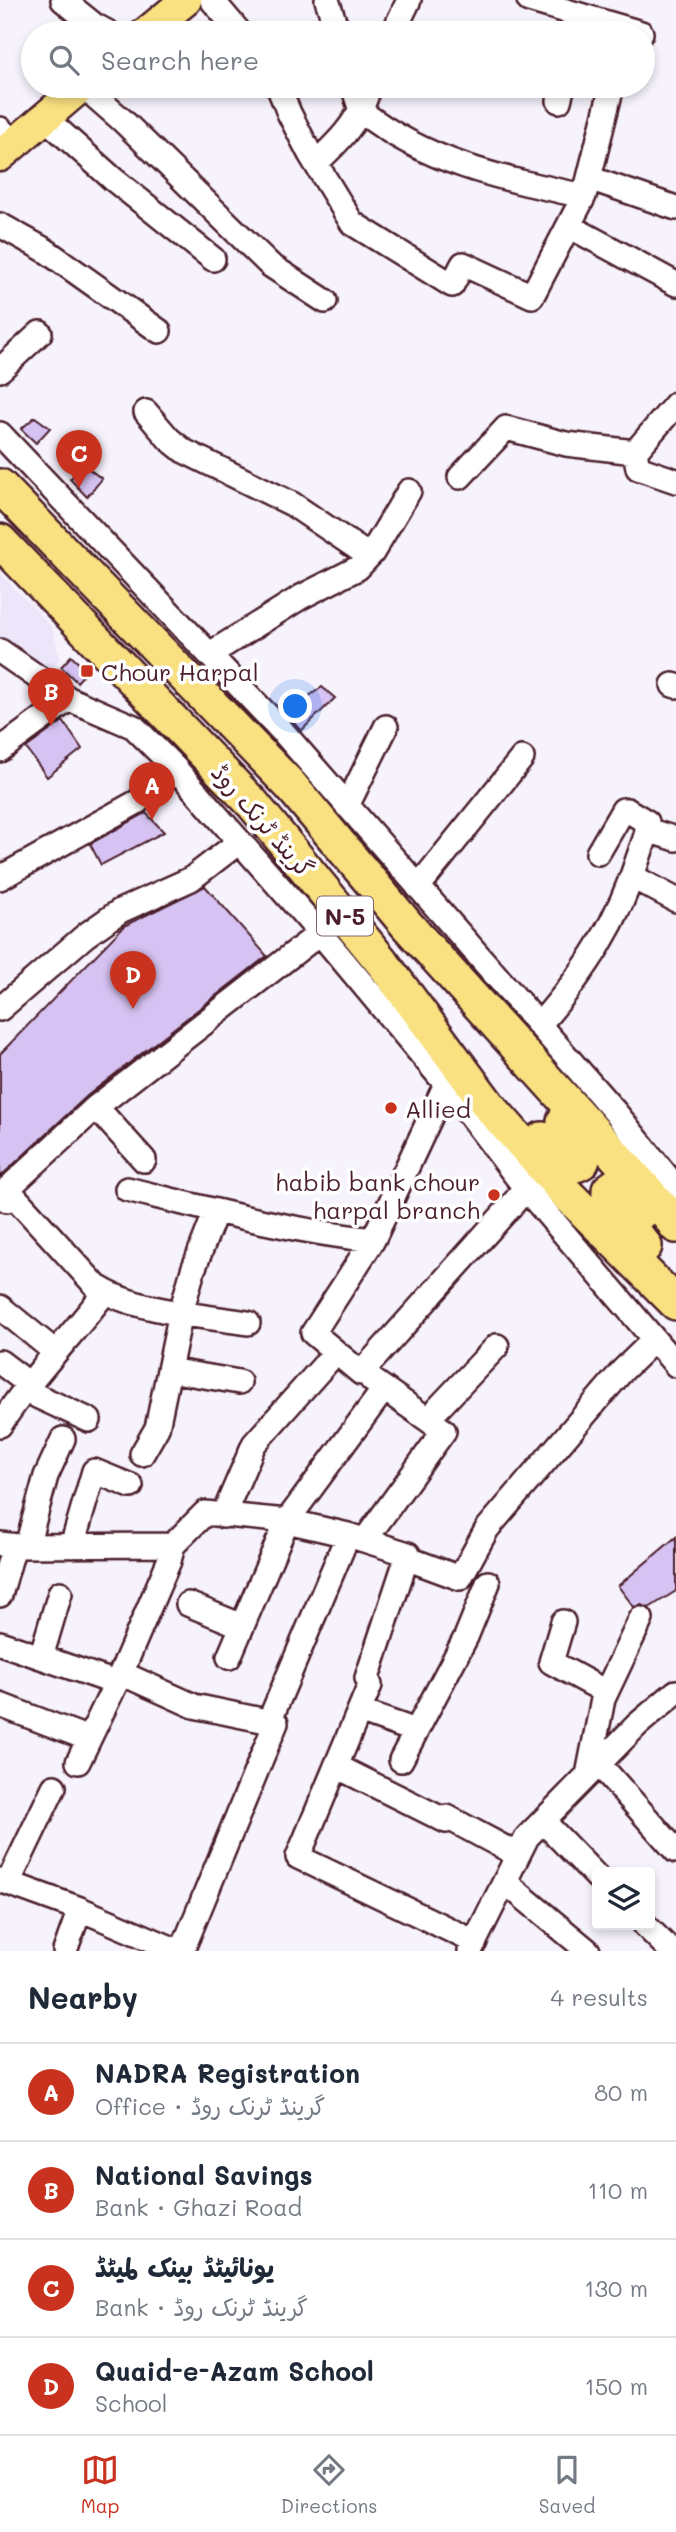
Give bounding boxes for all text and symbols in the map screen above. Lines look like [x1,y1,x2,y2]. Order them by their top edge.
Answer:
search box [21,21,655,98]
icon: search [45,41,83,79]
text: Search here [101,43,259,77]
pin: C [56,430,102,488]
place label: Chour Harpal [101,656,259,687]
marker: Chour Harpal [79,663,95,679]
pin: B [28,668,74,726]
your location [278,689,312,723]
street label: گرینڈ ٹرنک روڈ [205,757,321,883]
pin: A [129,762,175,820]
road number: N-5 [317,897,373,936]
pin: D [110,951,156,1009]
place label: Allied [405,1093,471,1124]
marker: Allied [383,1100,399,1116]
place label: habib bank chour harpal branch [275,1166,480,1225]
marker: habib bank chour harpal branch [486,1187,502,1203]
map controls [592,1867,655,1930]
button: layers [592,1867,655,1930]
text: Nearby [28,1977,138,2017]
text: 4 results [551,1982,648,2012]
text: NADRA Registration [95,2056,360,2090]
text: A [43,2077,59,2107]
text: 80 m [594,2077,648,2107]
text: Office · گرینڈ ٹرنک روڈ [95,2091,325,2121]
text: National Savings [95,2158,313,2192]
text: B [43,2175,59,2205]
text: 110 m [588,2175,648,2205]
text: Bank · Ghazi Road [95,2192,302,2222]
text: یونائیٹڈ بینک لمیٹڈ [95,2250,274,2284]
text: C [42,2273,60,2303]
text: 130 m [584,2273,648,2303]
text: Bank · گرینڈ ٹرنک روڈ [95,2292,308,2322]
text: Quaid-e-Azam School [95,2354,374,2388]
text: D [43,2371,59,2401]
text: 150 m [584,2371,648,2401]
text: School [95,2388,168,2418]
tab: Map [81,2451,119,2518]
tab: Directions [281,2451,377,2518]
tab: Saved [539,2451,595,2518]

